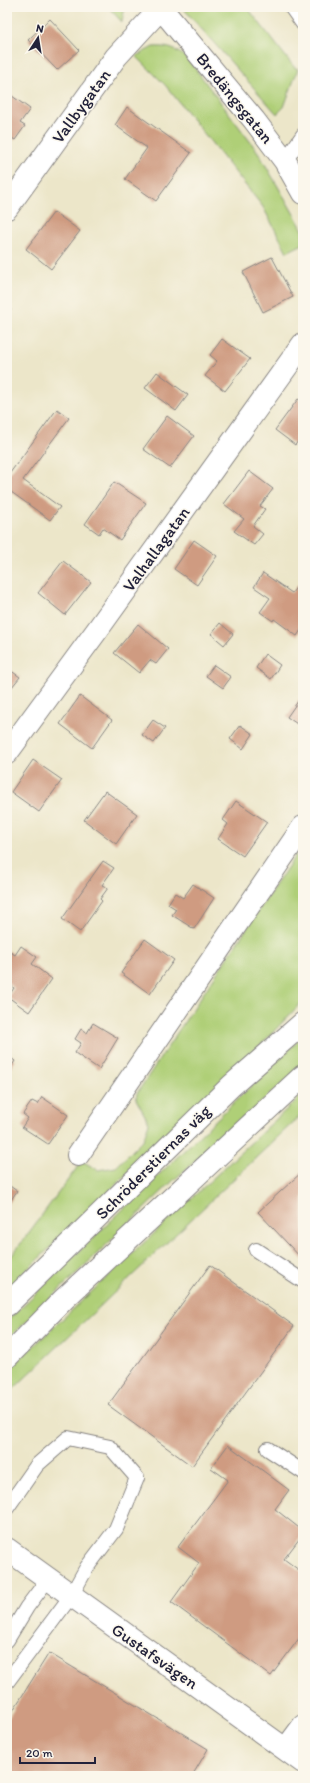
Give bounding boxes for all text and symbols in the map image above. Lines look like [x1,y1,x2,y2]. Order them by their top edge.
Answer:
north arrow [18,18,58,58]
text: N [35,22,45,36]
street label: Bredängsgatan [192,49,278,147]
street label: Vallbygatan [47,65,115,147]
street label: Valhallagatan [118,502,194,595]
street label: Schröderstiernas väg [92,1100,215,1223]
street label: Gustafsvägen [108,1619,202,1693]
scale bar [20,1739,95,1765]
text: 20 m [26,1746,53,1760]

